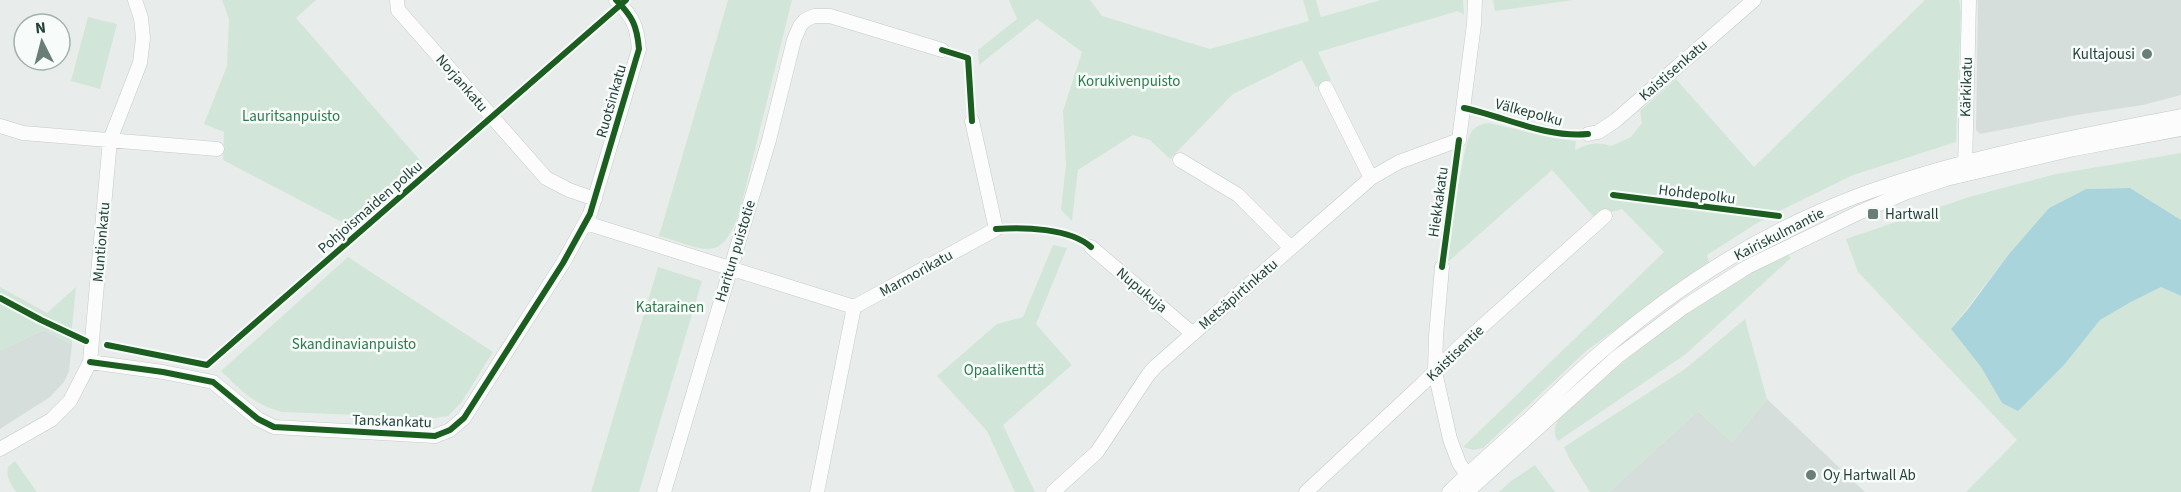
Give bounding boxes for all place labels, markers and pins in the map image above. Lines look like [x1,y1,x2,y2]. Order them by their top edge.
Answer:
place label: Kultajousi [2072,44,2135,65]
marker: Kultajousi [2140,47,2154,61]
place label: Hartwall [1885,204,1939,225]
marker: Hartwall [1866,207,1880,221]
place label: Oy Hartwall Ab [1823,465,1916,486]
marker: Oy Hartwall Ab [1804,468,1818,482]

